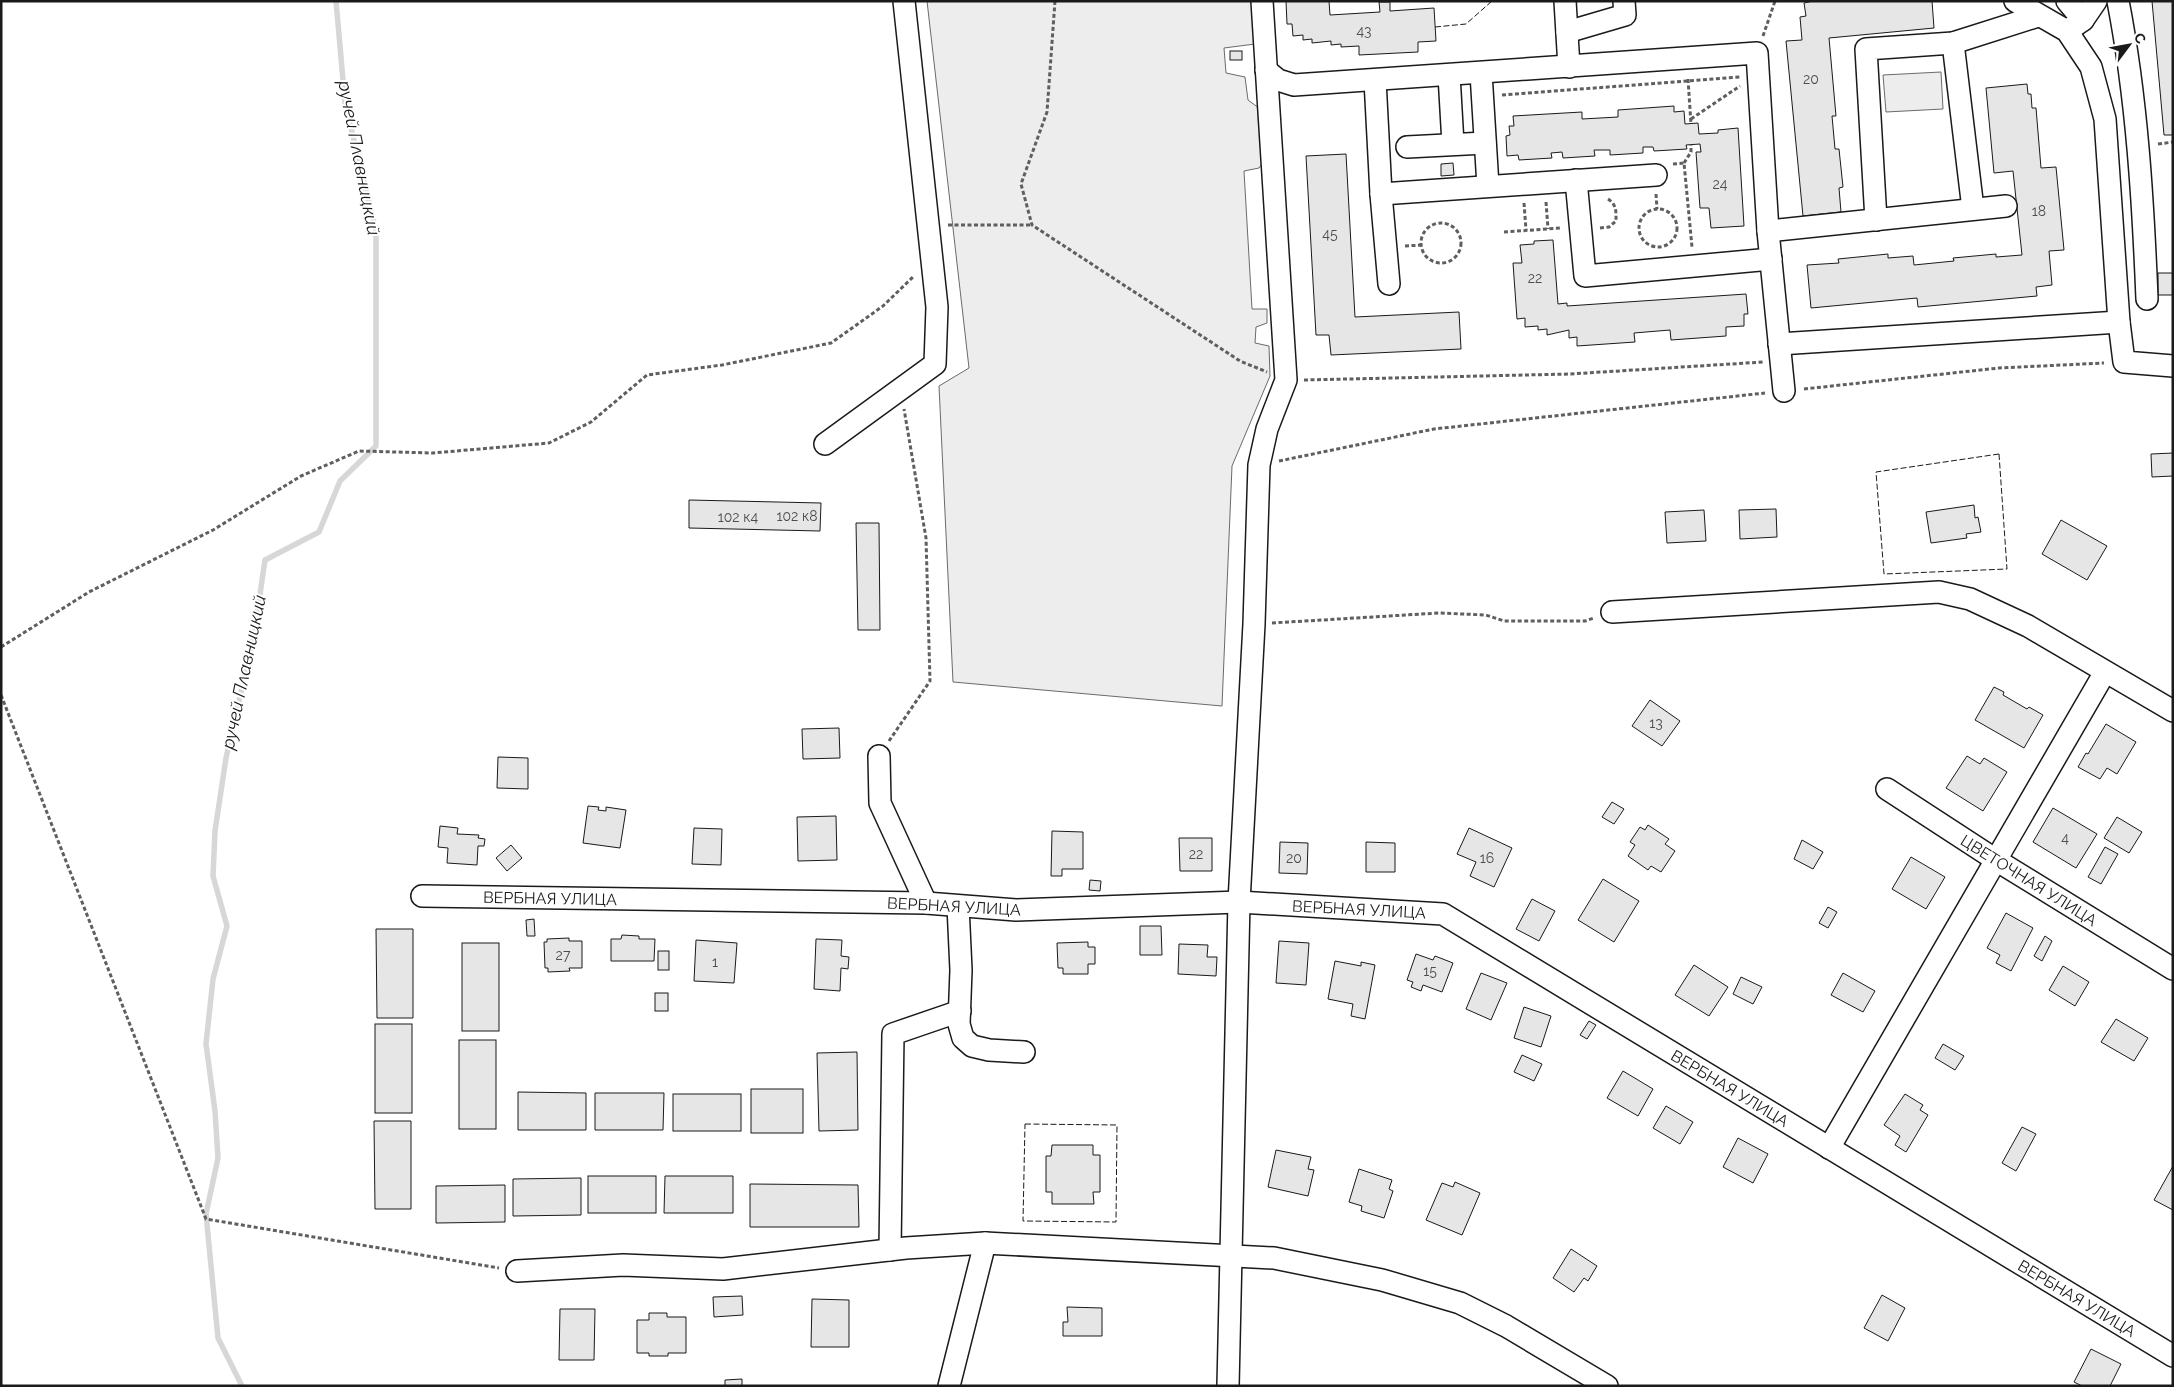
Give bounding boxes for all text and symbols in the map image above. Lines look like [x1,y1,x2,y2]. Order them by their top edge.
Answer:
north arrow [2104,20,2154,70]
house number: 43 [1356,23,1372,39]
text: С [2131,30,2150,47]
house number: 20 [1803,71,1819,87]
water label: ручей Плавницкий [334,78,385,237]
house number: 24 [1713,176,1728,192]
house number: 18 [2032,203,2046,219]
house number: 45 [1322,226,1338,242]
house number: 22 [1528,270,1542,286]
house number: 102 к8 [776,508,818,524]
house number: 102 к4 [718,509,759,525]
water label: ручей Плавницкий [217,593,270,752]
house number: 13 [1649,715,1663,731]
house number: 4 [2061,830,2069,846]
street label: ЦВЕТОЧНАЯ УЛИЦА [1957,831,2100,930]
house number: 22 [1189,846,1203,862]
house number: 20 [1286,850,1302,866]
house number: 16 [1480,850,1494,866]
street label: ВЕРБНАЯ УЛИЦА [483,888,617,909]
street label: ВЕРБНАЯ УЛИЦА [887,894,1021,919]
street label: ВЕРБНАЯ УЛИЦА [1292,897,1426,922]
house number: 27 [556,947,571,963]
house number: 1 [712,954,718,970]
house number: 15 [1423,963,1437,979]
street label: ВЕРБНАЯ УЛИЦА [1667,1046,1792,1131]
street label: ВЕРБНАЯ УЛИЦА [2014,1256,2139,1341]

